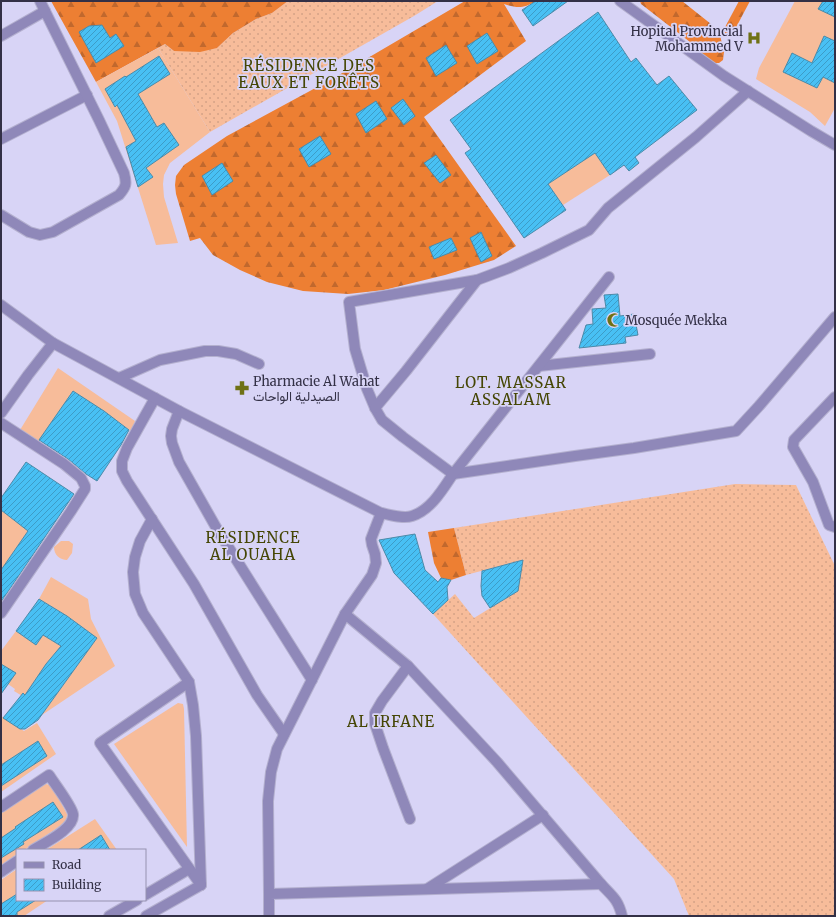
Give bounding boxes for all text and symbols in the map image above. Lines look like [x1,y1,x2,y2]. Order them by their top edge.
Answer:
place label: Hopital Provincial Mohammed V [630,23,743,55]
hospital icon: Hopital Provincial Mohammed V [746,30,762,46]
district label: RÉSIDENCE DES EAUX ET FORÊTS [238,55,380,92]
mosque icon: Mosquée Mekka [606,312,622,328]
place label: Mosquée Mekka [625,312,727,329]
place label: Pharmacie Al Wahat الصيدلية الواحات [253,373,380,405]
district label: LOT. MASSAR ASSALAM [455,373,567,409]
pharmacy icon: Pharmacie Al Wahat الصيدلية الواحات [234,380,250,396]
district label: RÉSIDENCE AL OUAHA [206,527,300,564]
district label: AL IRFANE [346,712,435,731]
legend [16,849,146,901]
text: Road [52,857,81,872]
text: Building [52,877,102,892]

